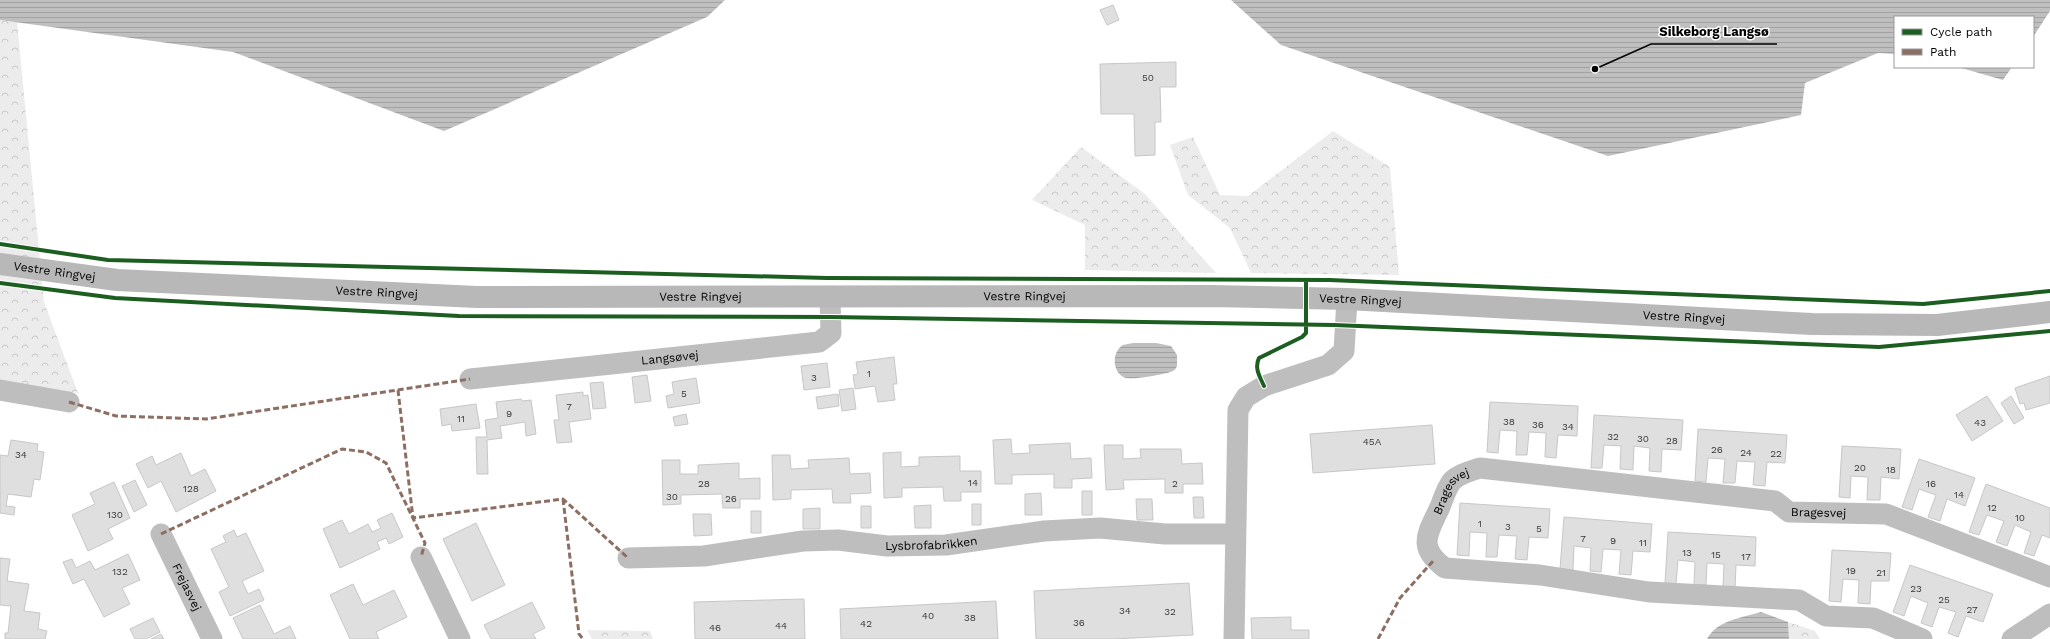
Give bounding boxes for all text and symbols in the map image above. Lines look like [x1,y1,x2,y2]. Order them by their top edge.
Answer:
legend [1894,16,2034,68]
callout: Silkeborg Langsø [1651,19,1777,44]
text: Silkeborg Langsø [1659,24,1769,39]
text: Cycle path [1930,25,1992,39]
text: Path [1930,45,1956,59]
house number: 50 [1142,72,1154,83]
street label: Vestre Ringvej [13,259,96,284]
street label: Vestre Ringvej [335,283,418,301]
street label: Vestre Ringvej [983,289,1066,303]
street label: Vestre Ringvej [659,290,742,304]
street label: Vestre Ringvej [1319,291,1402,309]
street label: Vestre Ringvej [1642,308,1726,326]
street label: Langsøvej [640,348,699,368]
house number: 1 [867,368,871,379]
house number: 3 [811,372,817,383]
house number: 5 [681,388,687,399]
house number: 7 [566,401,572,412]
house number: 9 [506,408,512,419]
house number: 11 [457,413,465,424]
house number: 38 [1503,416,1515,427]
house number: 43 [1974,417,1986,428]
house number: 36 [1532,419,1544,430]
house number: 34 [1562,421,1574,432]
house number: 32 [1607,431,1619,442]
house number: 30 [1637,433,1649,444]
house number: 28 [1666,435,1678,446]
house number: 45A [1363,436,1382,447]
house number: 26 [1711,444,1723,455]
house number: 24 [1740,447,1752,458]
house number: 22 [1770,448,1782,459]
house number: 34 [15,449,27,460]
house number: 20 [1854,462,1866,473]
house number: 18 [1886,464,1896,475]
street label: Bragesvej [1430,465,1471,517]
house number: 14 [968,477,978,488]
house number: 28 [698,478,710,489]
house number: 2 [1172,478,1178,489]
house number: 16 [1926,478,1936,489]
house number: 128 [183,483,199,494]
house number: 14 [1954,489,1964,500]
house number: 30 [666,491,678,502]
house number: 26 [725,493,737,504]
house number: 12 [1987,502,1997,513]
street label: Bragesvej [1791,505,1846,520]
house number: 130 [107,509,123,520]
house number: 10 [2015,512,2025,523]
house number: 1 [1478,518,1482,529]
house number: 3 [1505,521,1511,532]
house number: 5 [1536,523,1542,534]
house number: 7 [1580,533,1586,544]
street label: Lysbrofabrikken [885,534,978,553]
house number: 9 [1610,535,1616,546]
house number: 11 [1639,537,1647,548]
house number: 13 [1682,547,1692,558]
house number: 15 [1711,549,1721,560]
house number: 17 [1741,551,1751,562]
street label: Frejasvej [169,561,204,613]
house number: 19 [1846,565,1856,576]
house number: 132 [112,566,128,577]
house number: 21 [1876,567,1886,578]
house number: 23 [1910,583,1922,594]
house number: 25 [1938,594,1950,605]
house number: 27 [1966,604,1978,615]
house number: 34 [1119,605,1131,616]
house number: 32 [1164,606,1176,617]
house number: 40 [922,610,934,621]
house number: 38 [964,612,976,623]
house number: 36 [1073,617,1085,628]
house number: 42 [860,618,872,629]
house number: 44 [775,620,787,631]
house number: 46 [709,622,721,633]

